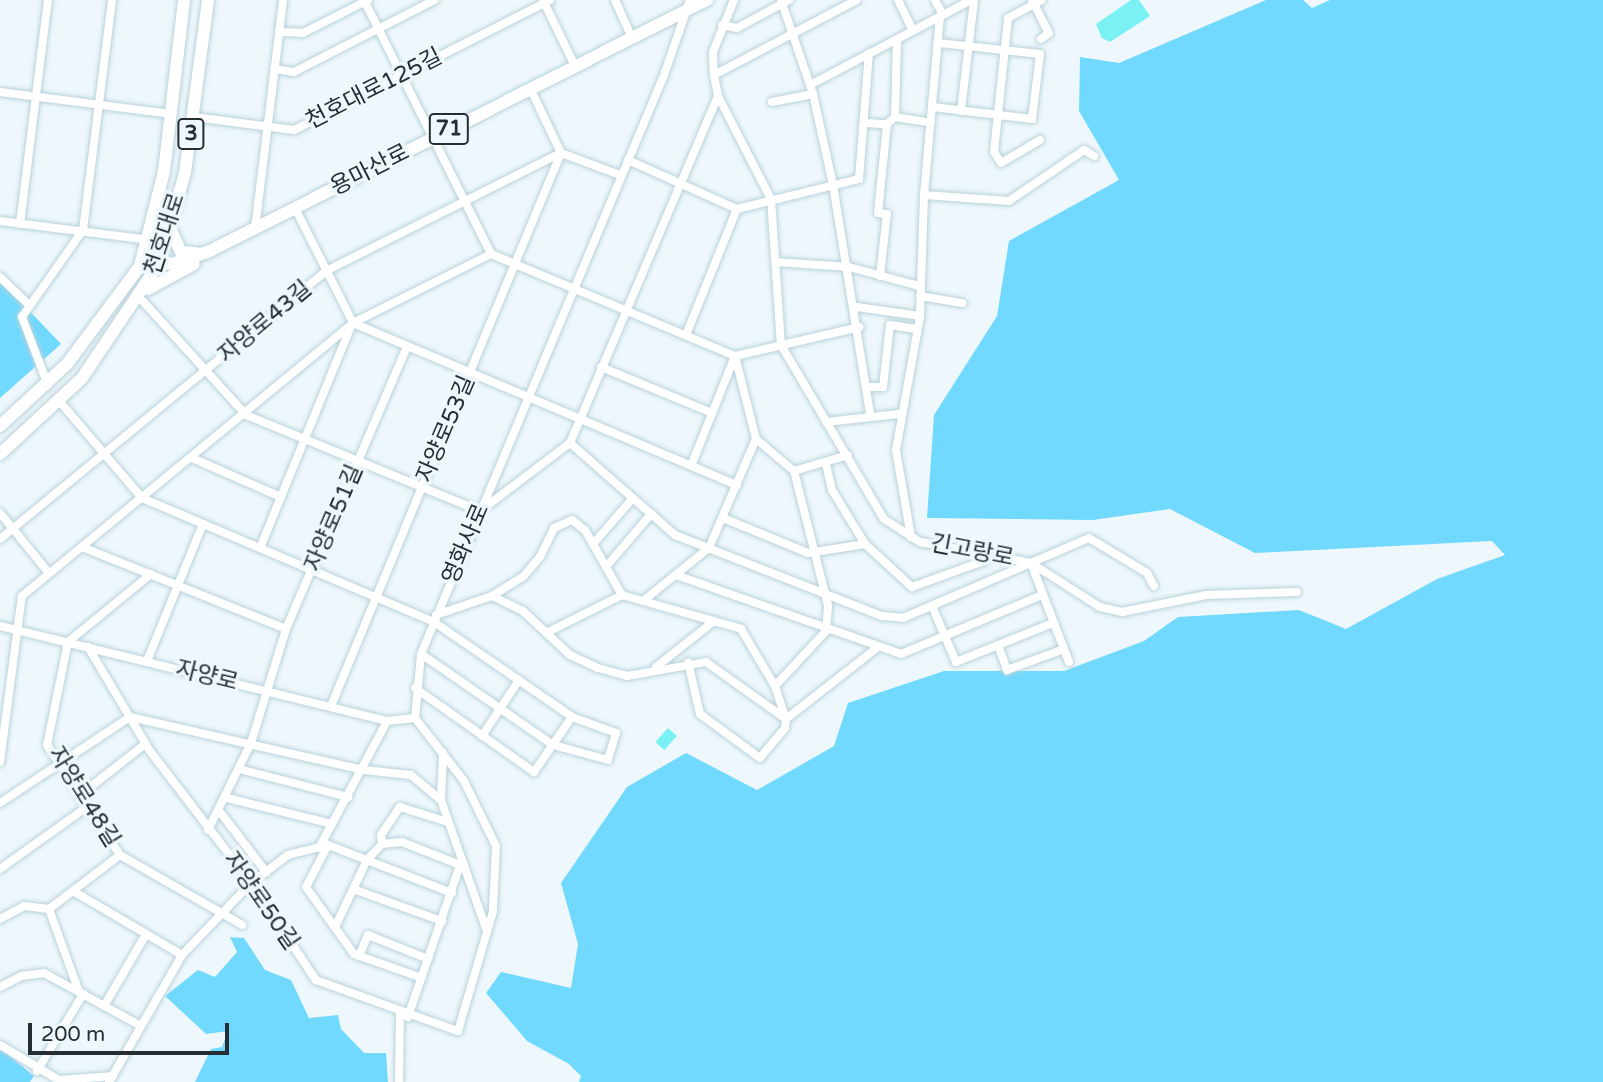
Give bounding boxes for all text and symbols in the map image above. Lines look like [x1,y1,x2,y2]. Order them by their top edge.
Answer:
street label: 천호대로125길 [301,43,447,135]
road number: 71 [428,111,470,146]
road number: 3 [177,116,205,152]
street label: 용마산로 [326,138,414,202]
street label: 천호대로 [139,189,191,279]
street label: 자양로43길 [213,275,317,369]
street label: 자양로53길 [411,371,481,487]
street label: 자양로51길 [299,460,369,576]
street label: 영화사로 [437,500,495,588]
street label: 긴고랑로 [928,529,1016,573]
street label: 자양로 [173,655,241,697]
street label: 자양로48길 [42,742,126,852]
street label: 자양로50길 [217,847,305,955]
scale bar [32,1009,233,1052]
text: 200 m [41,1022,105,1047]

